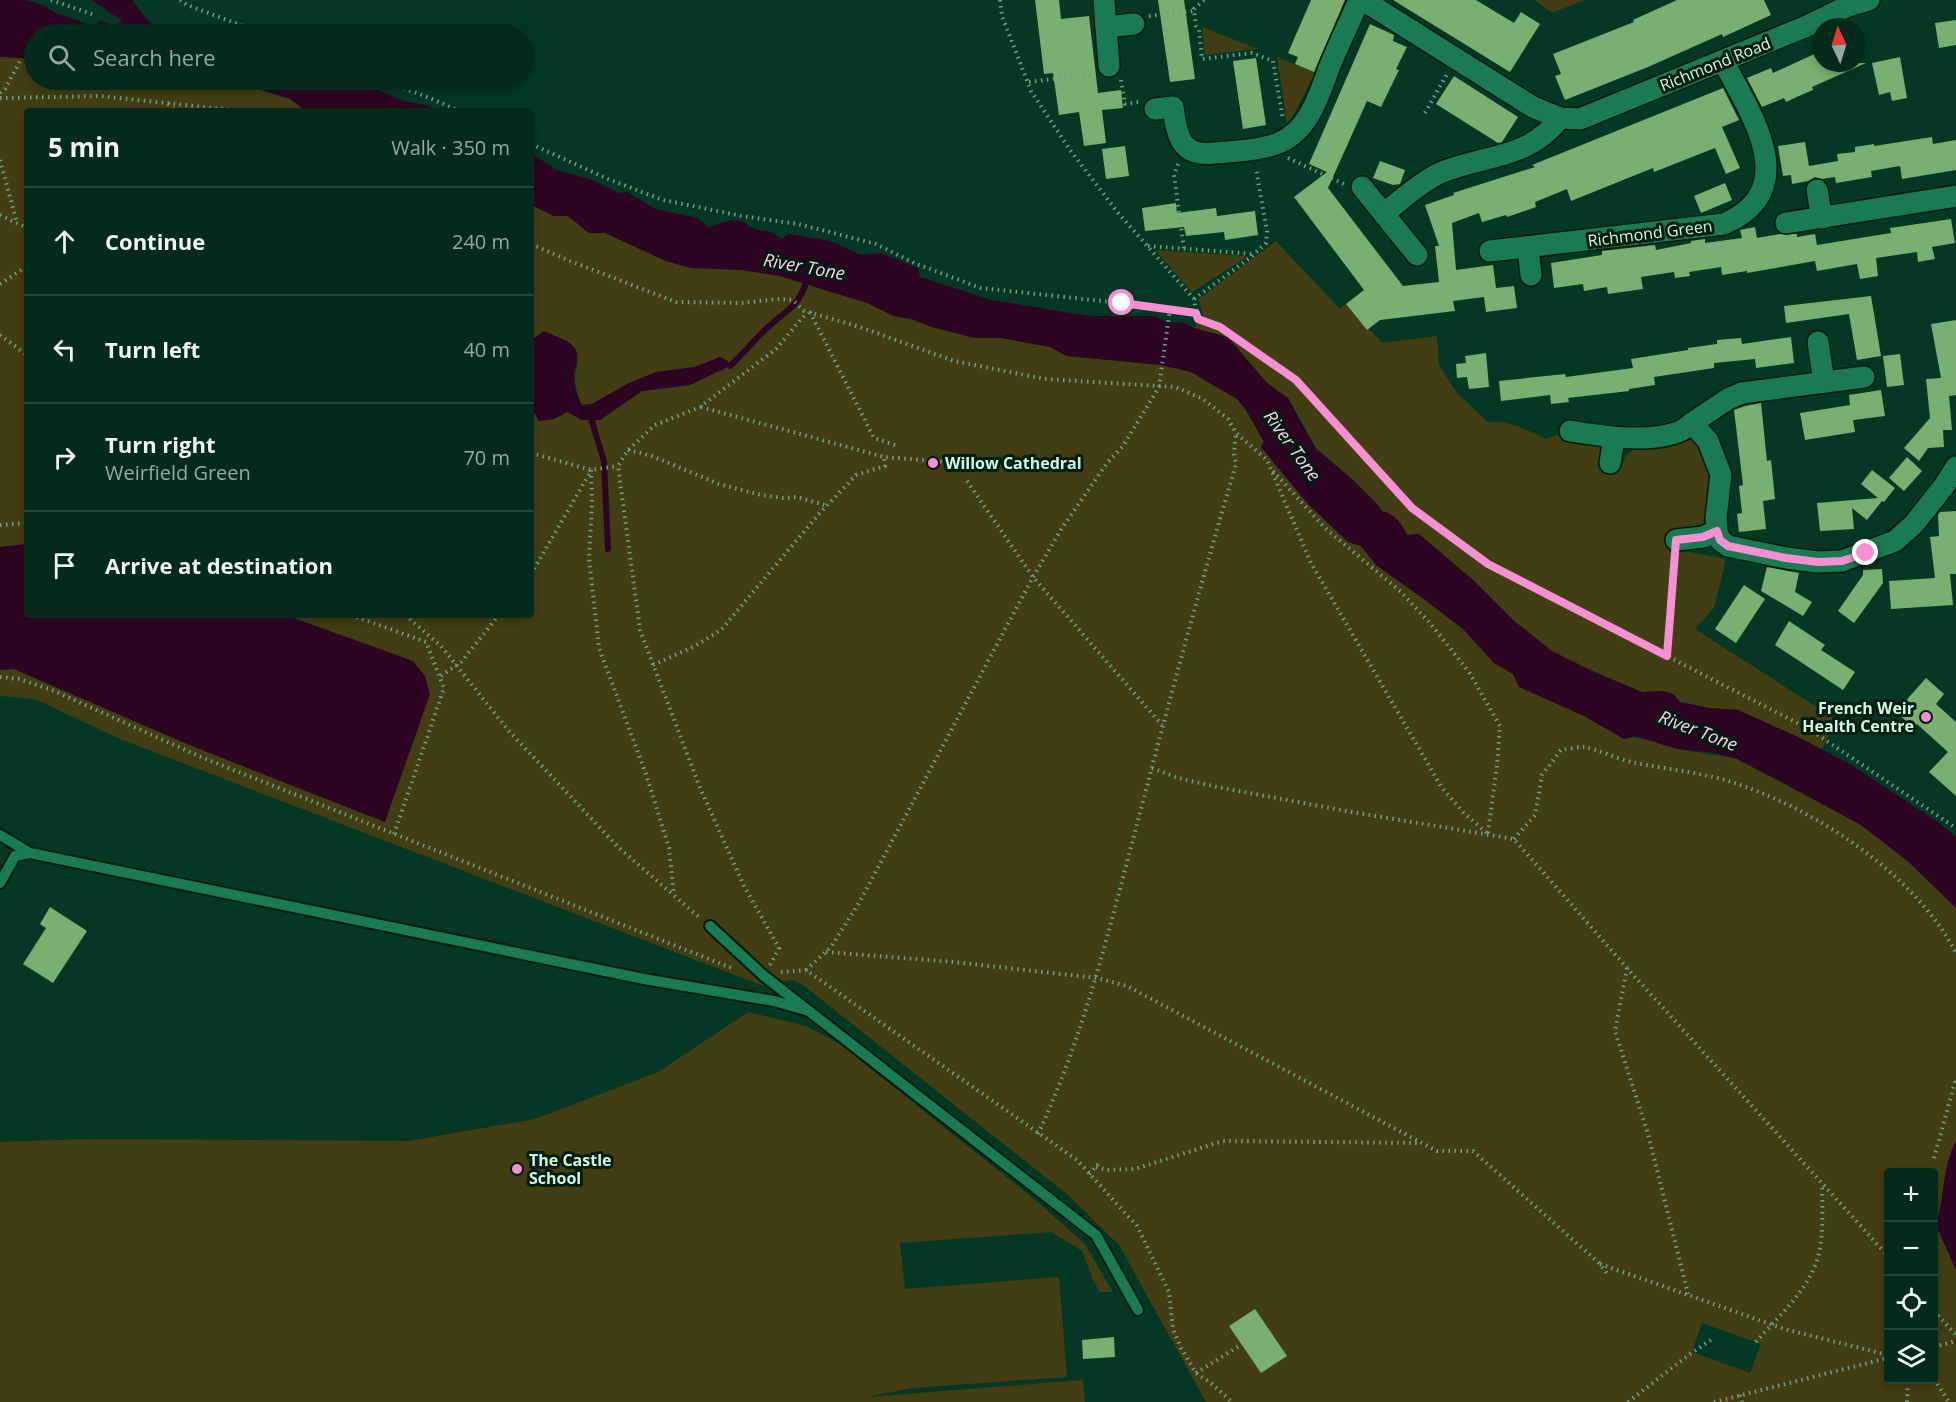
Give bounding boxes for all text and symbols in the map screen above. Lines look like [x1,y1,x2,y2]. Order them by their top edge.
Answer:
north arrow [1812,18,1866,72]
search box [24,24,534,90]
street label: Richmond Road [1656,32,1774,96]
icon: search [45,41,78,74]
text: Search here [93,42,216,72]
text: 5 min [48,129,120,165]
text: Walk · 350 m [391,134,510,161]
street label: Richmond Green [1586,214,1714,252]
icon: ahead [48,225,81,258]
text: Continue [105,226,205,256]
text: 240 m [452,228,510,255]
water label: River Tone [762,247,847,285]
route start [1108,289,1134,315]
icon: left [48,333,81,366]
text: Turn left [105,334,200,364]
text: 40 m [463,336,510,363]
water label: River Tone [1259,405,1327,486]
text: Turn right [105,429,216,459]
icon: right [48,441,81,474]
text: 70 m [463,444,510,471]
place label: Willow Cathedral [945,452,1082,474]
marker: Willow Cathedral [926,456,940,470]
text: Weirfield Green [105,459,251,486]
route end [1852,539,1878,565]
icon: arrive [48,549,81,582]
text: Arrive at destination [105,550,333,580]
place label: French Weir Health Centre [1802,697,1914,737]
water label: River Tone [1656,704,1741,756]
marker: French Weir Health Centre [1919,710,1933,724]
place label: The Castle School [529,1149,611,1189]
marker: The Castle School [510,1162,524,1176]
map controls [1884,1168,1938,1384]
button: + [1884,1168,1938,1222]
button: − [1884,1222,1938,1276]
button: locate [1884,1276,1938,1330]
button: layers [1884,1330,1938,1384]

